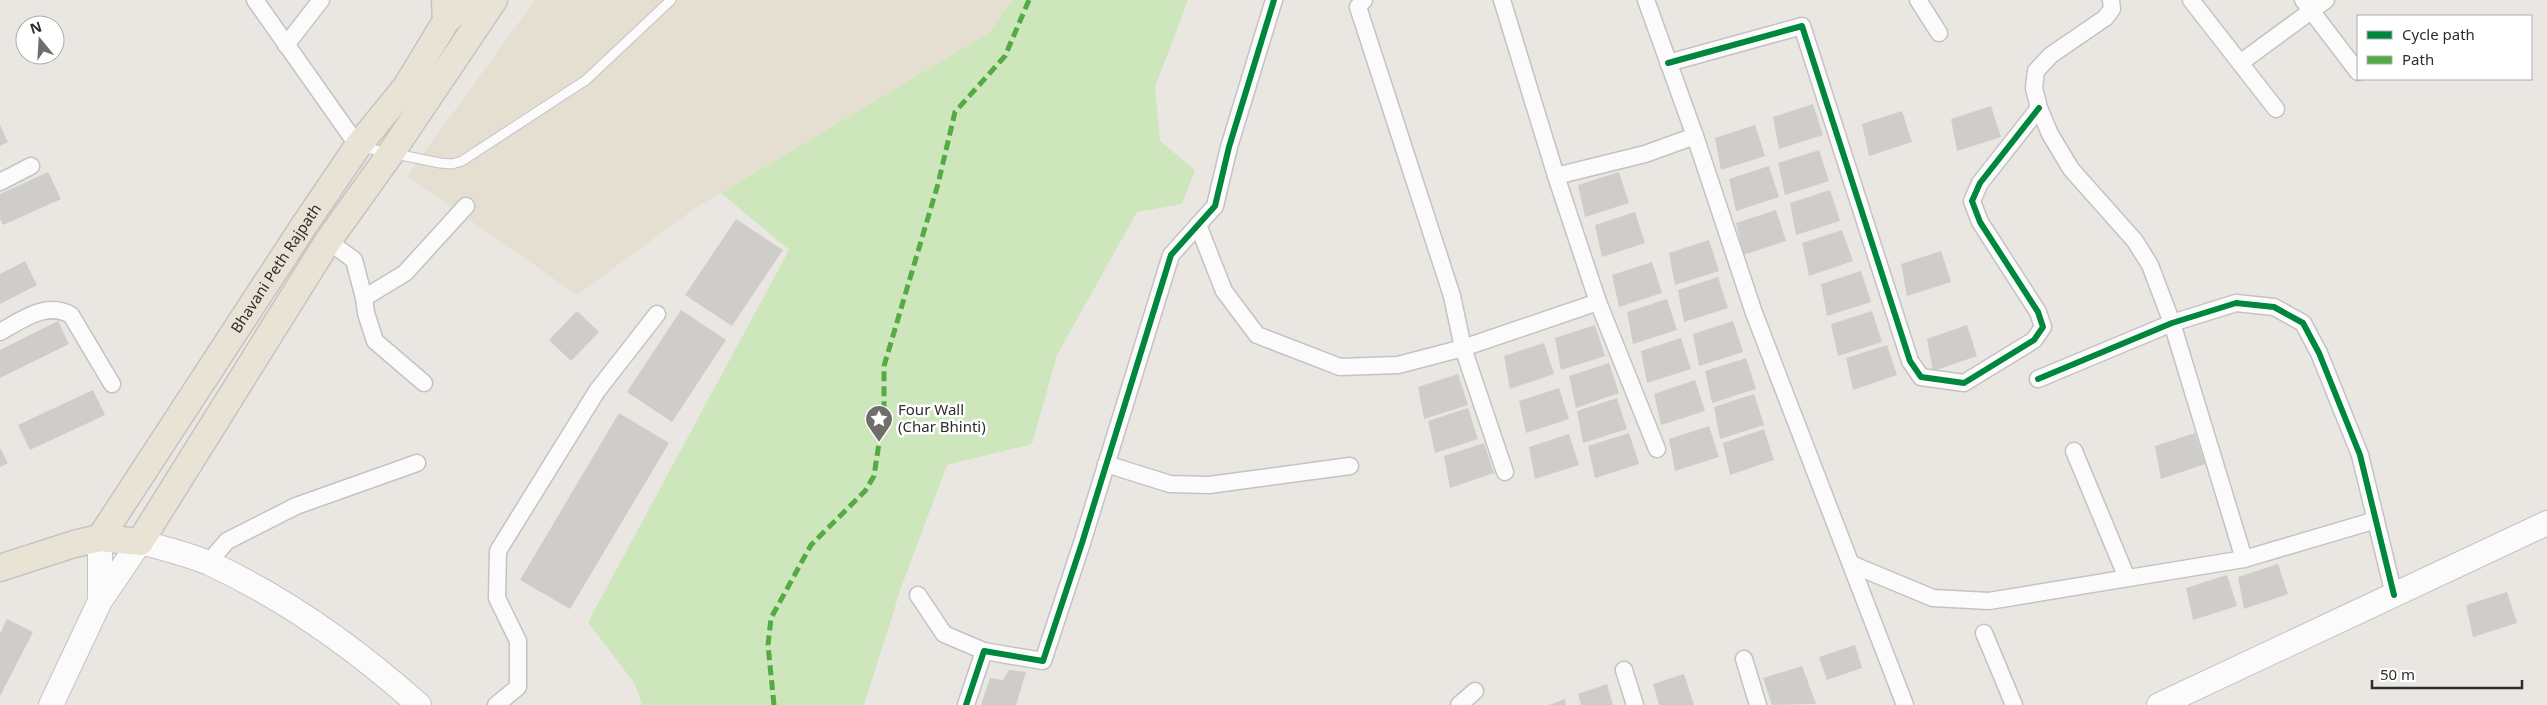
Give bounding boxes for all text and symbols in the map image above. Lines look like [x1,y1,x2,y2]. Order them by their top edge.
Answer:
north arrow [15,15,65,65]
legend [2357,15,2532,80]
text: N [27,16,44,38]
text: Cycle path [2402,24,2475,44]
text: Path [2402,49,2434,69]
street label: Bhavani Peth Rajpath [226,199,325,336]
place label: Four Wall (Char Bhinti) [898,399,986,436]
place icon: Four Wall (Char Bhinti) [864,404,894,443]
scale bar [2372,658,2522,690]
text: 50 m [2380,664,2415,684]

